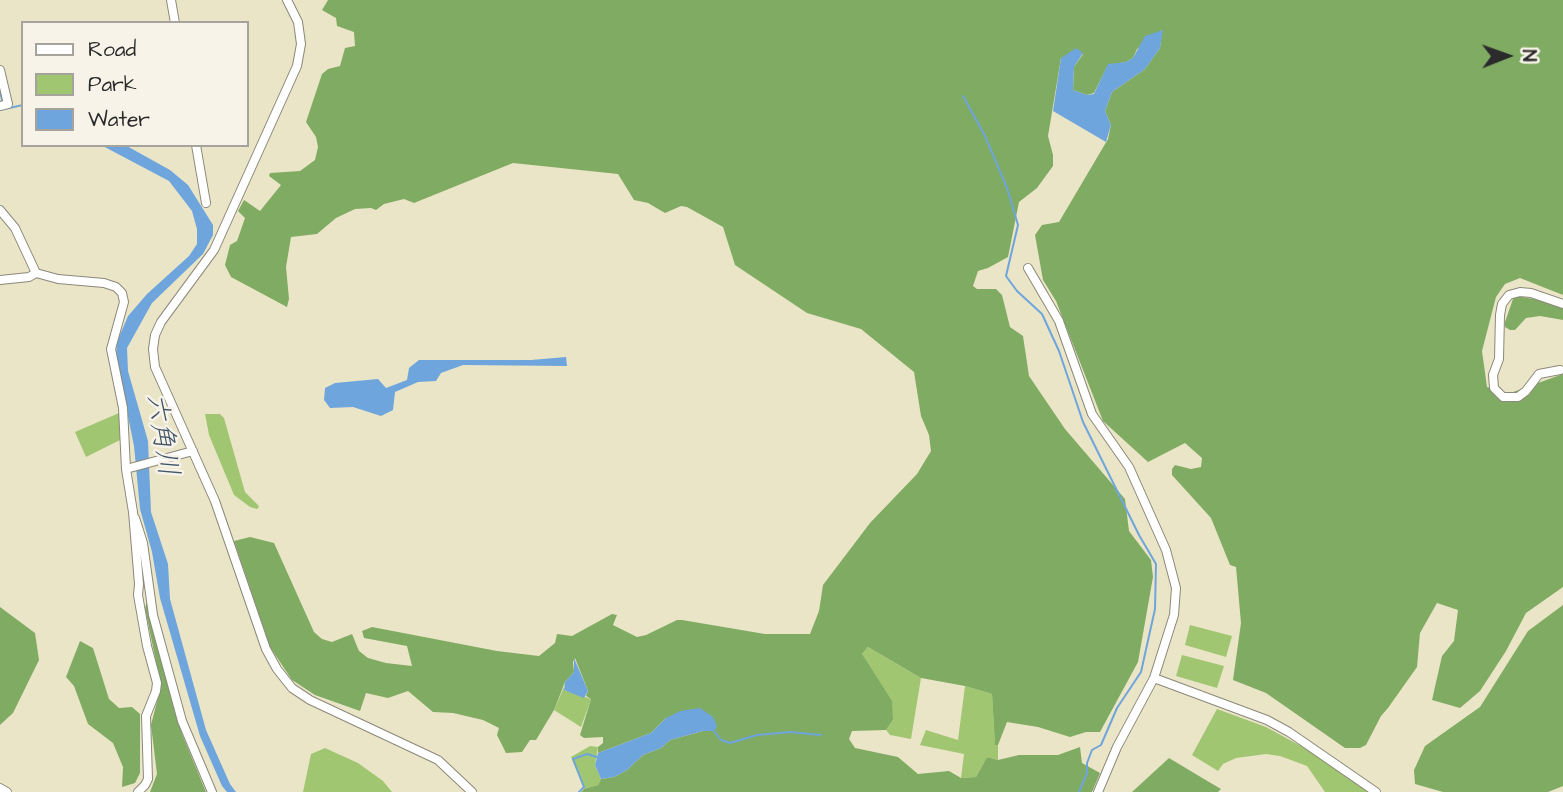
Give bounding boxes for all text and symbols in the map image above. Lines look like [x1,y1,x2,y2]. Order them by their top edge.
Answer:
legend [21,21,248,147]
north arrow [1472,21,1542,91]
text: Road [88,35,136,64]
text: N [1515,49,1542,62]
text: Park [88,70,137,99]
text: Water [88,105,150,134]
water label: 六角川 [137,391,183,479]

